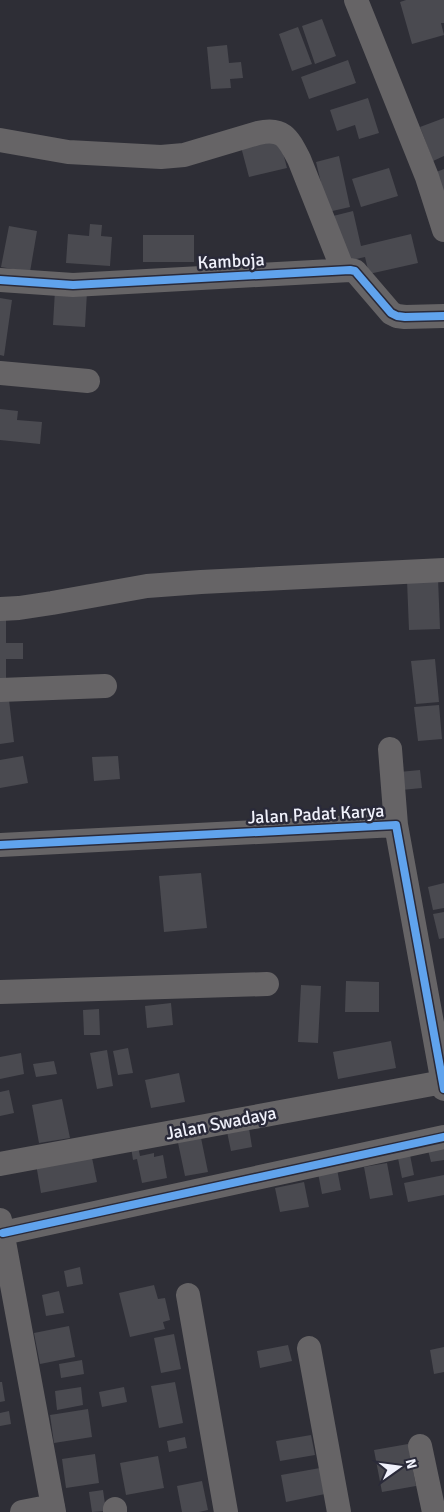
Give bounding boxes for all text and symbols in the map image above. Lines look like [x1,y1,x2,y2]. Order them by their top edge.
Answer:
street label: Kamboja [197,248,265,274]
street label: Jalan Padat Karya [247,799,385,829]
street label: Jalan Swadaya [164,1101,278,1145]
north arrow [374,1442,424,1492]
text: N [402,1457,421,1471]

